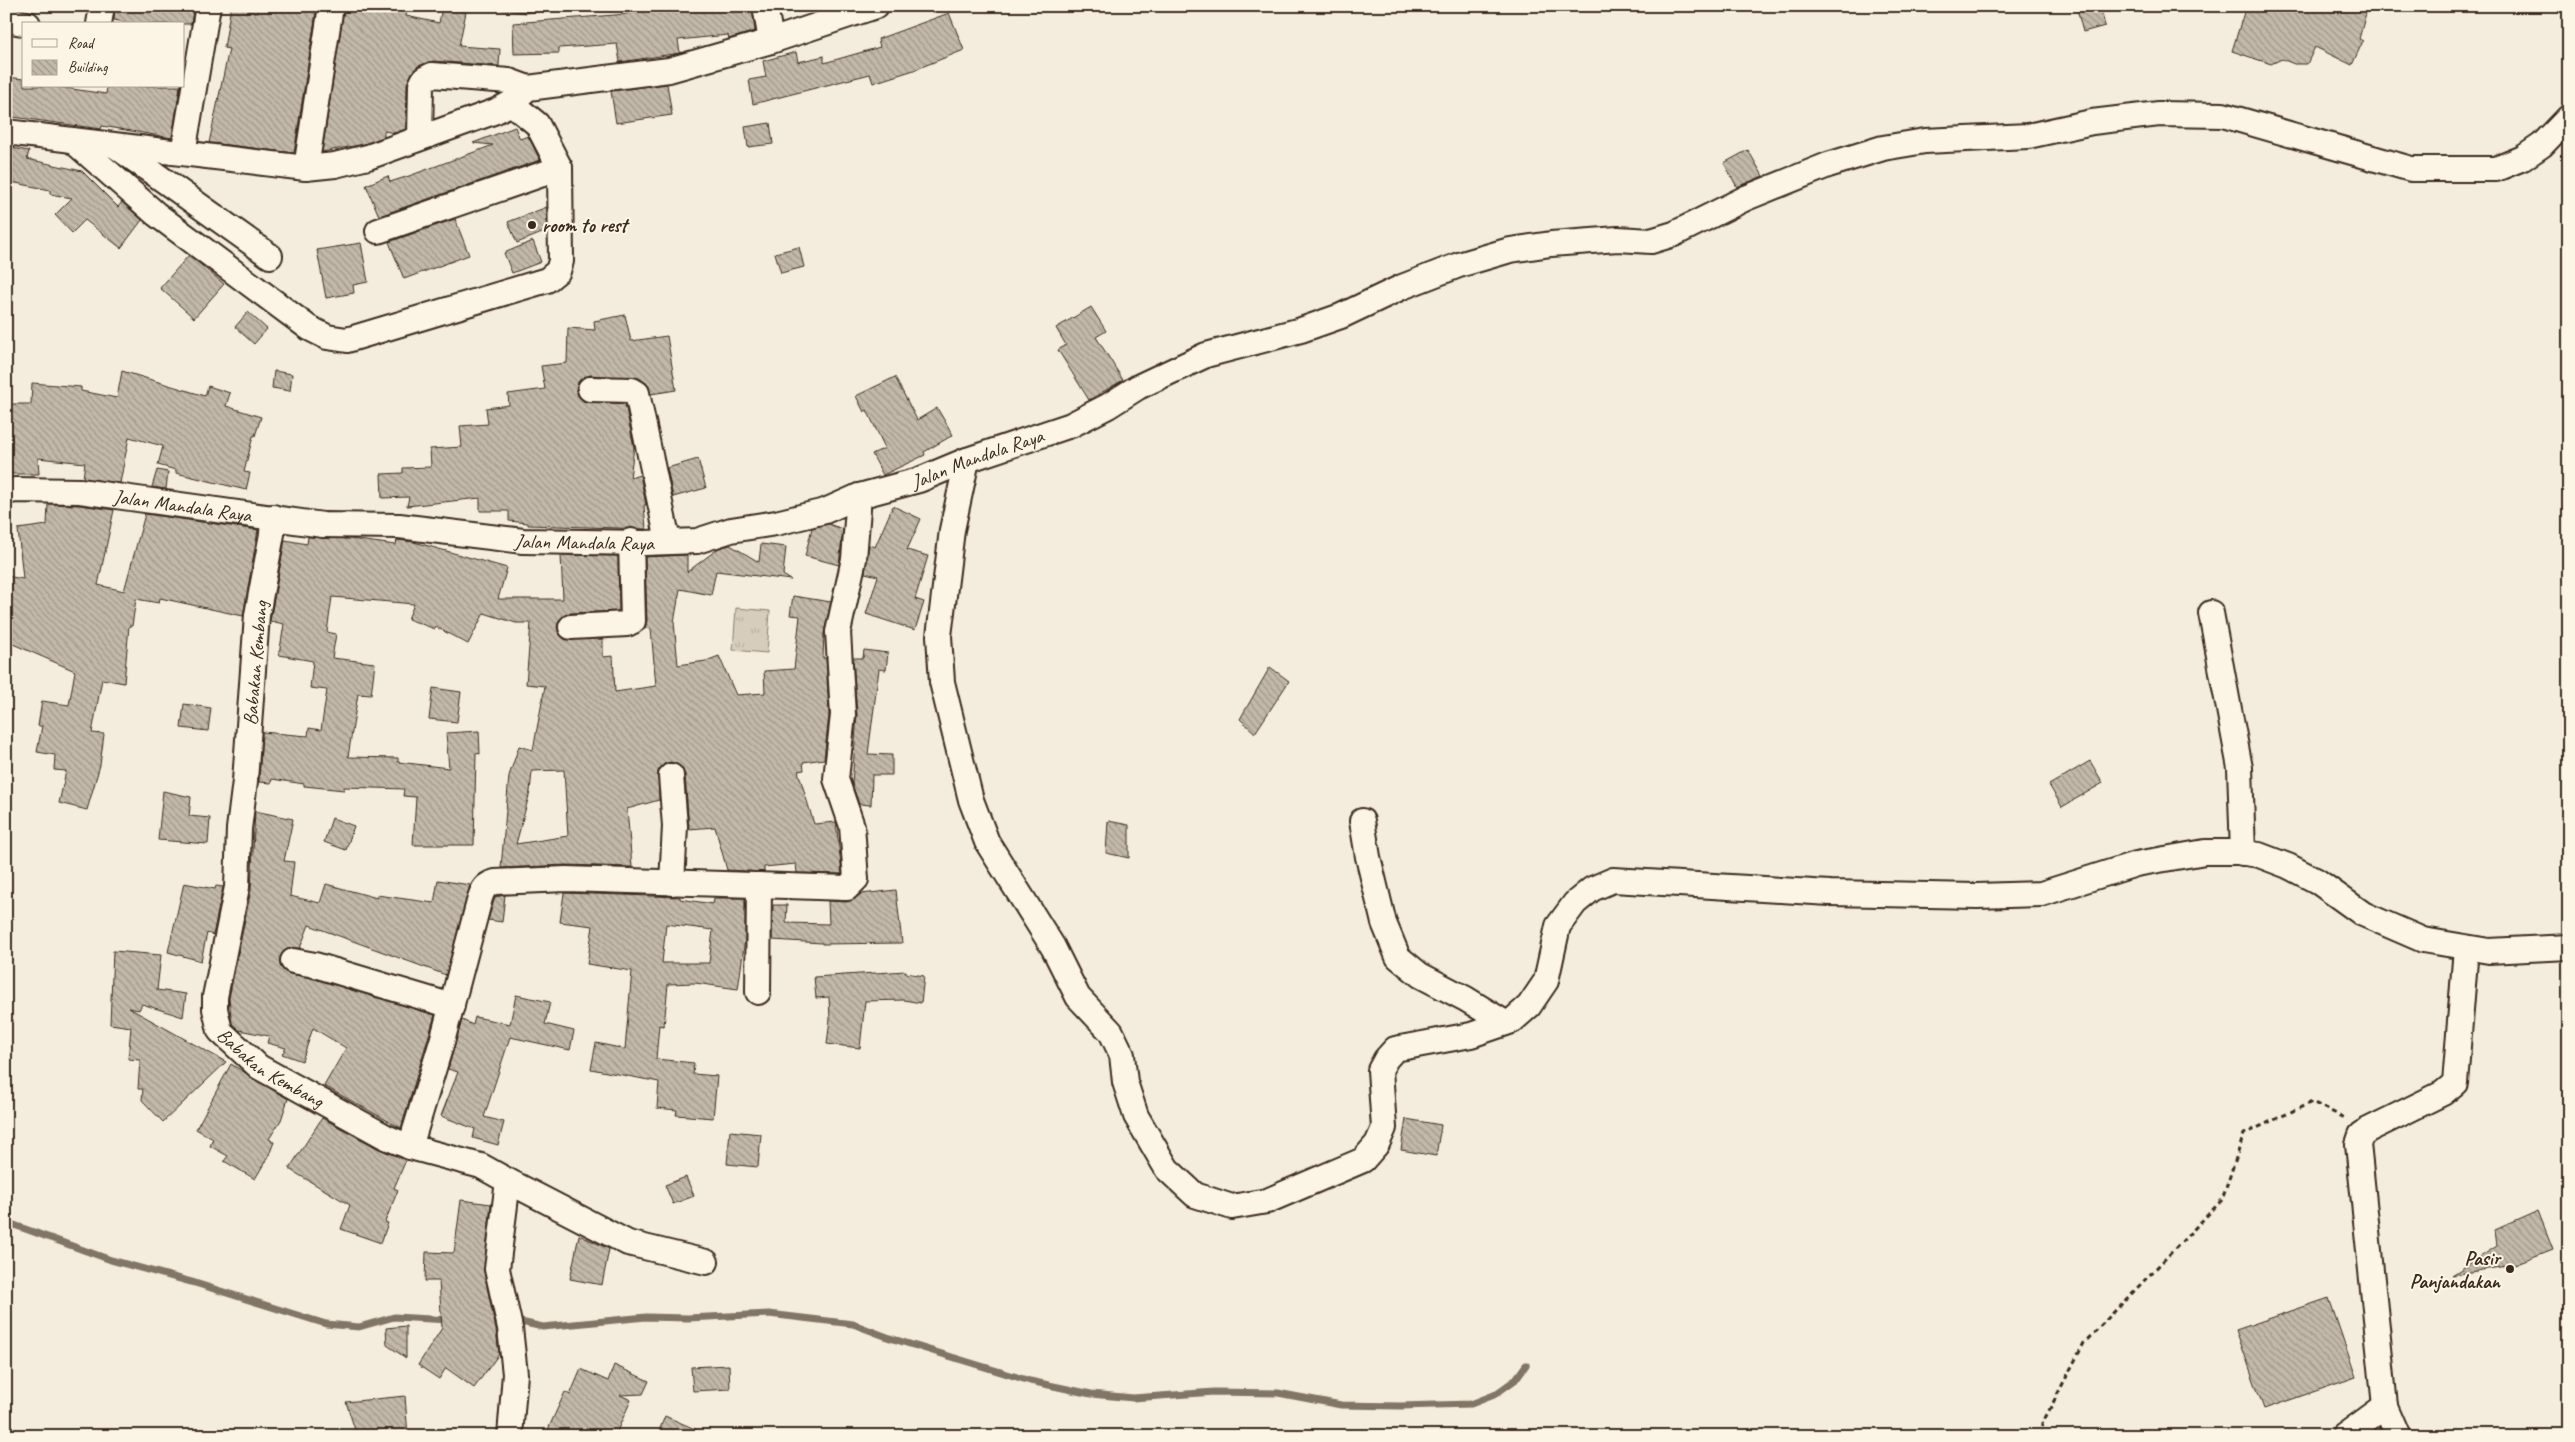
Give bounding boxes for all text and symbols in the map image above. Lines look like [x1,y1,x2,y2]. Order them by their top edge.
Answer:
legend [22,22,185,88]
text: Road [68,34,95,53]
text: Building [68,58,108,77]
place label: room to rest [542,213,630,238]
marker: room to rest [526,219,538,231]
street label: Jalan Mandala Raya [908,423,1048,495]
street label: Jalan Mandala Raya [111,484,254,528]
street label: Jalan Mandala Raya [513,528,656,556]
street label: Babakan Kembang [238,599,273,726]
street label: Babakan Kembang [212,1023,329,1114]
place label: Pasir Panjandakan [2410,1246,2503,1294]
marker: Pasir Panjandakan [2504,1263,2516,1275]

